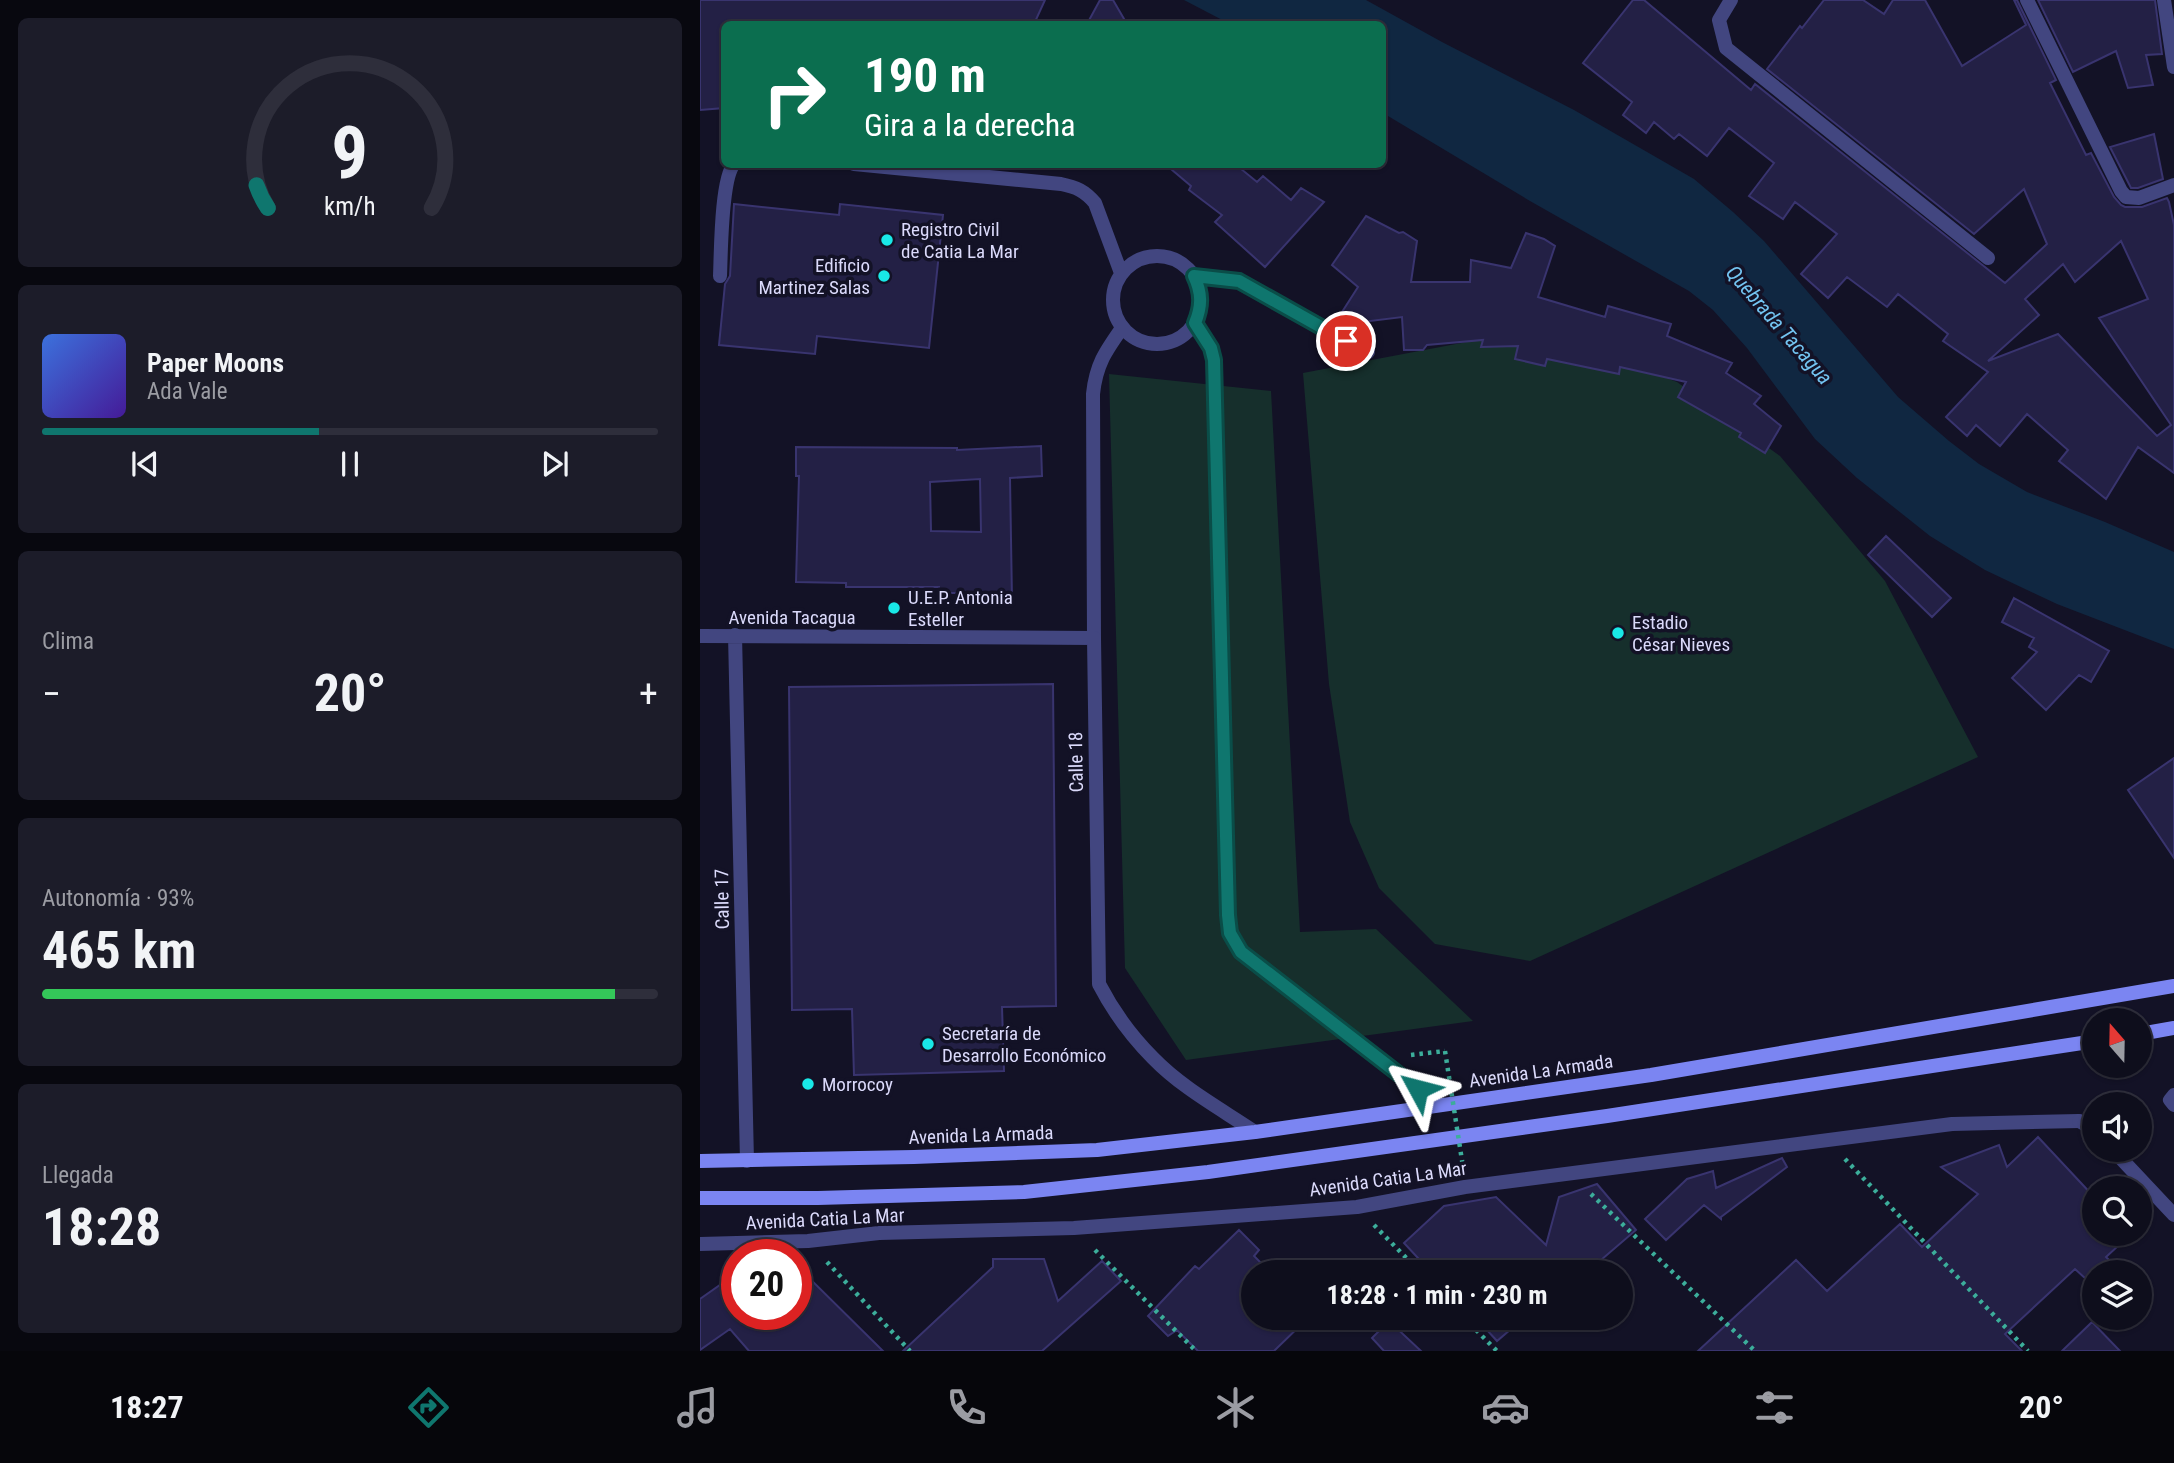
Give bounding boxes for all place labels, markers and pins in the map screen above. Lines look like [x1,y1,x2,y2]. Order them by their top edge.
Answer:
place label: Registro Civil de Catia La Mar [901,218,1019,263]
marker: Registro Civil de Catia La Mar [879,232,895,248]
place label: Edificio Martinez Salas [758,254,870,299]
marker: Edificio Martinez Salas [876,268,892,284]
pin [1316,311,1376,371]
place label: U.E.P. Antonia Esteller [908,586,1013,631]
marker: U.E.P. Antonia Esteller [886,600,902,616]
place label: Estadio César Nieves [1632,611,1730,656]
marker: Estadio César Nieves [1610,625,1626,641]
place label: Secretaría de Desarrollo Económico [942,1022,1106,1067]
marker: Secretaría de Desarrollo Económico [920,1036,936,1052]
place label: Morrocoy [822,1073,893,1096]
marker: Morrocoy [800,1076,816,1092]

